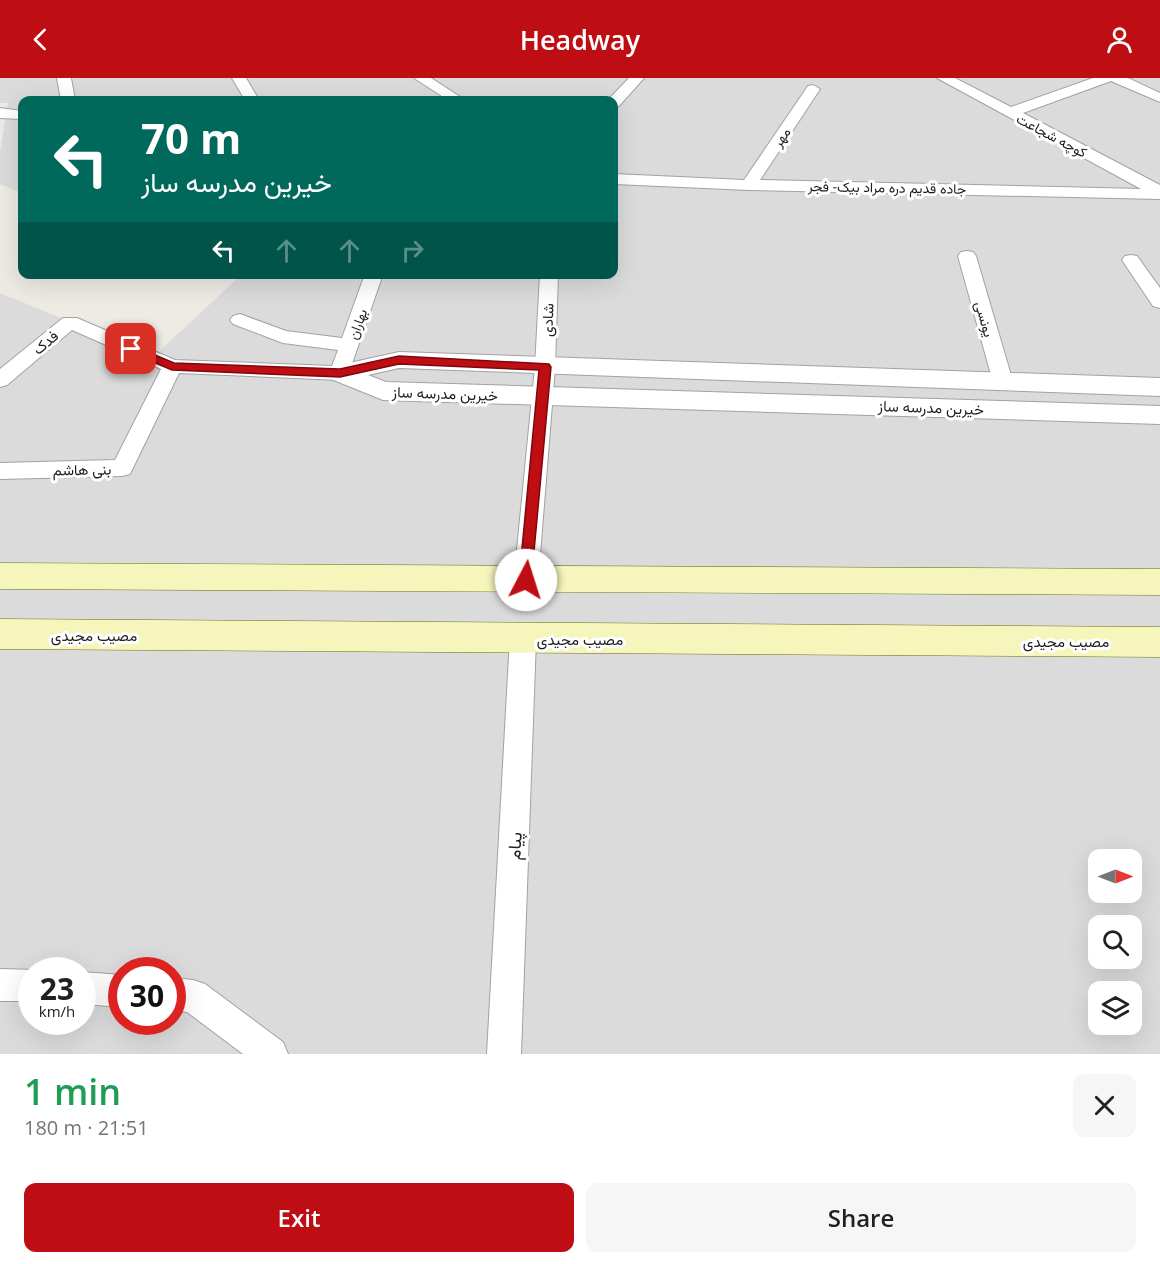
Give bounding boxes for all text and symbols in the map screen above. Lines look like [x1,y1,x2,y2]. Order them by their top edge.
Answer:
text: Headway [520,21,640,58]
icon: back [24,23,57,56]
icon: person [1103,23,1136,56]
street label: کوچه شجاعت [1013,108,1091,162]
text: 70 m [141,109,241,166]
icon: left [42,120,120,198]
street label: مهر [767,123,794,151]
text: خیرین مدرسه ساز [141,163,332,200]
street label: جاده قدیم دره مراد بیک- فجر [807,176,966,198]
icon: left [207,234,240,267]
icon: ahead [270,234,303,267]
icon: ahead [333,234,366,267]
icon: right [396,234,429,267]
street label: یونسی [971,299,999,339]
street label: شادی [536,303,559,337]
street label: بهاران [343,306,371,342]
pin [105,323,156,374]
street label: فدک [28,325,62,359]
icon: arrive [114,332,147,365]
street label: خیرین مدرسه ساز [391,381,498,406]
street label: خیرین مدرسه ساز [877,395,984,420]
street label: بنی هاشم [52,458,112,481]
position arrow [494,548,558,612]
street label: مصیب مجیدی [51,625,137,646]
street label: مصیب مجیدی [537,629,623,650]
street label: مصیب مجیدی [1023,631,1109,652]
street label: پیام [501,831,528,861]
north arrow [1088,849,1142,903]
map controls [1088,849,1142,1035]
button: search [1088,915,1142,969]
speed limit sign: 30 [108,957,186,1035]
text: 23 [40,968,74,1009]
button: layers [1088,981,1142,1035]
text: km/h [39,1001,75,1021]
text: 1 min [24,1067,121,1116]
button: close [1073,1074,1136,1137]
text: 180 m · 21:51 [24,1114,149,1141]
button: Exit [24,1183,574,1252]
button: Share [586,1183,1136,1252]

